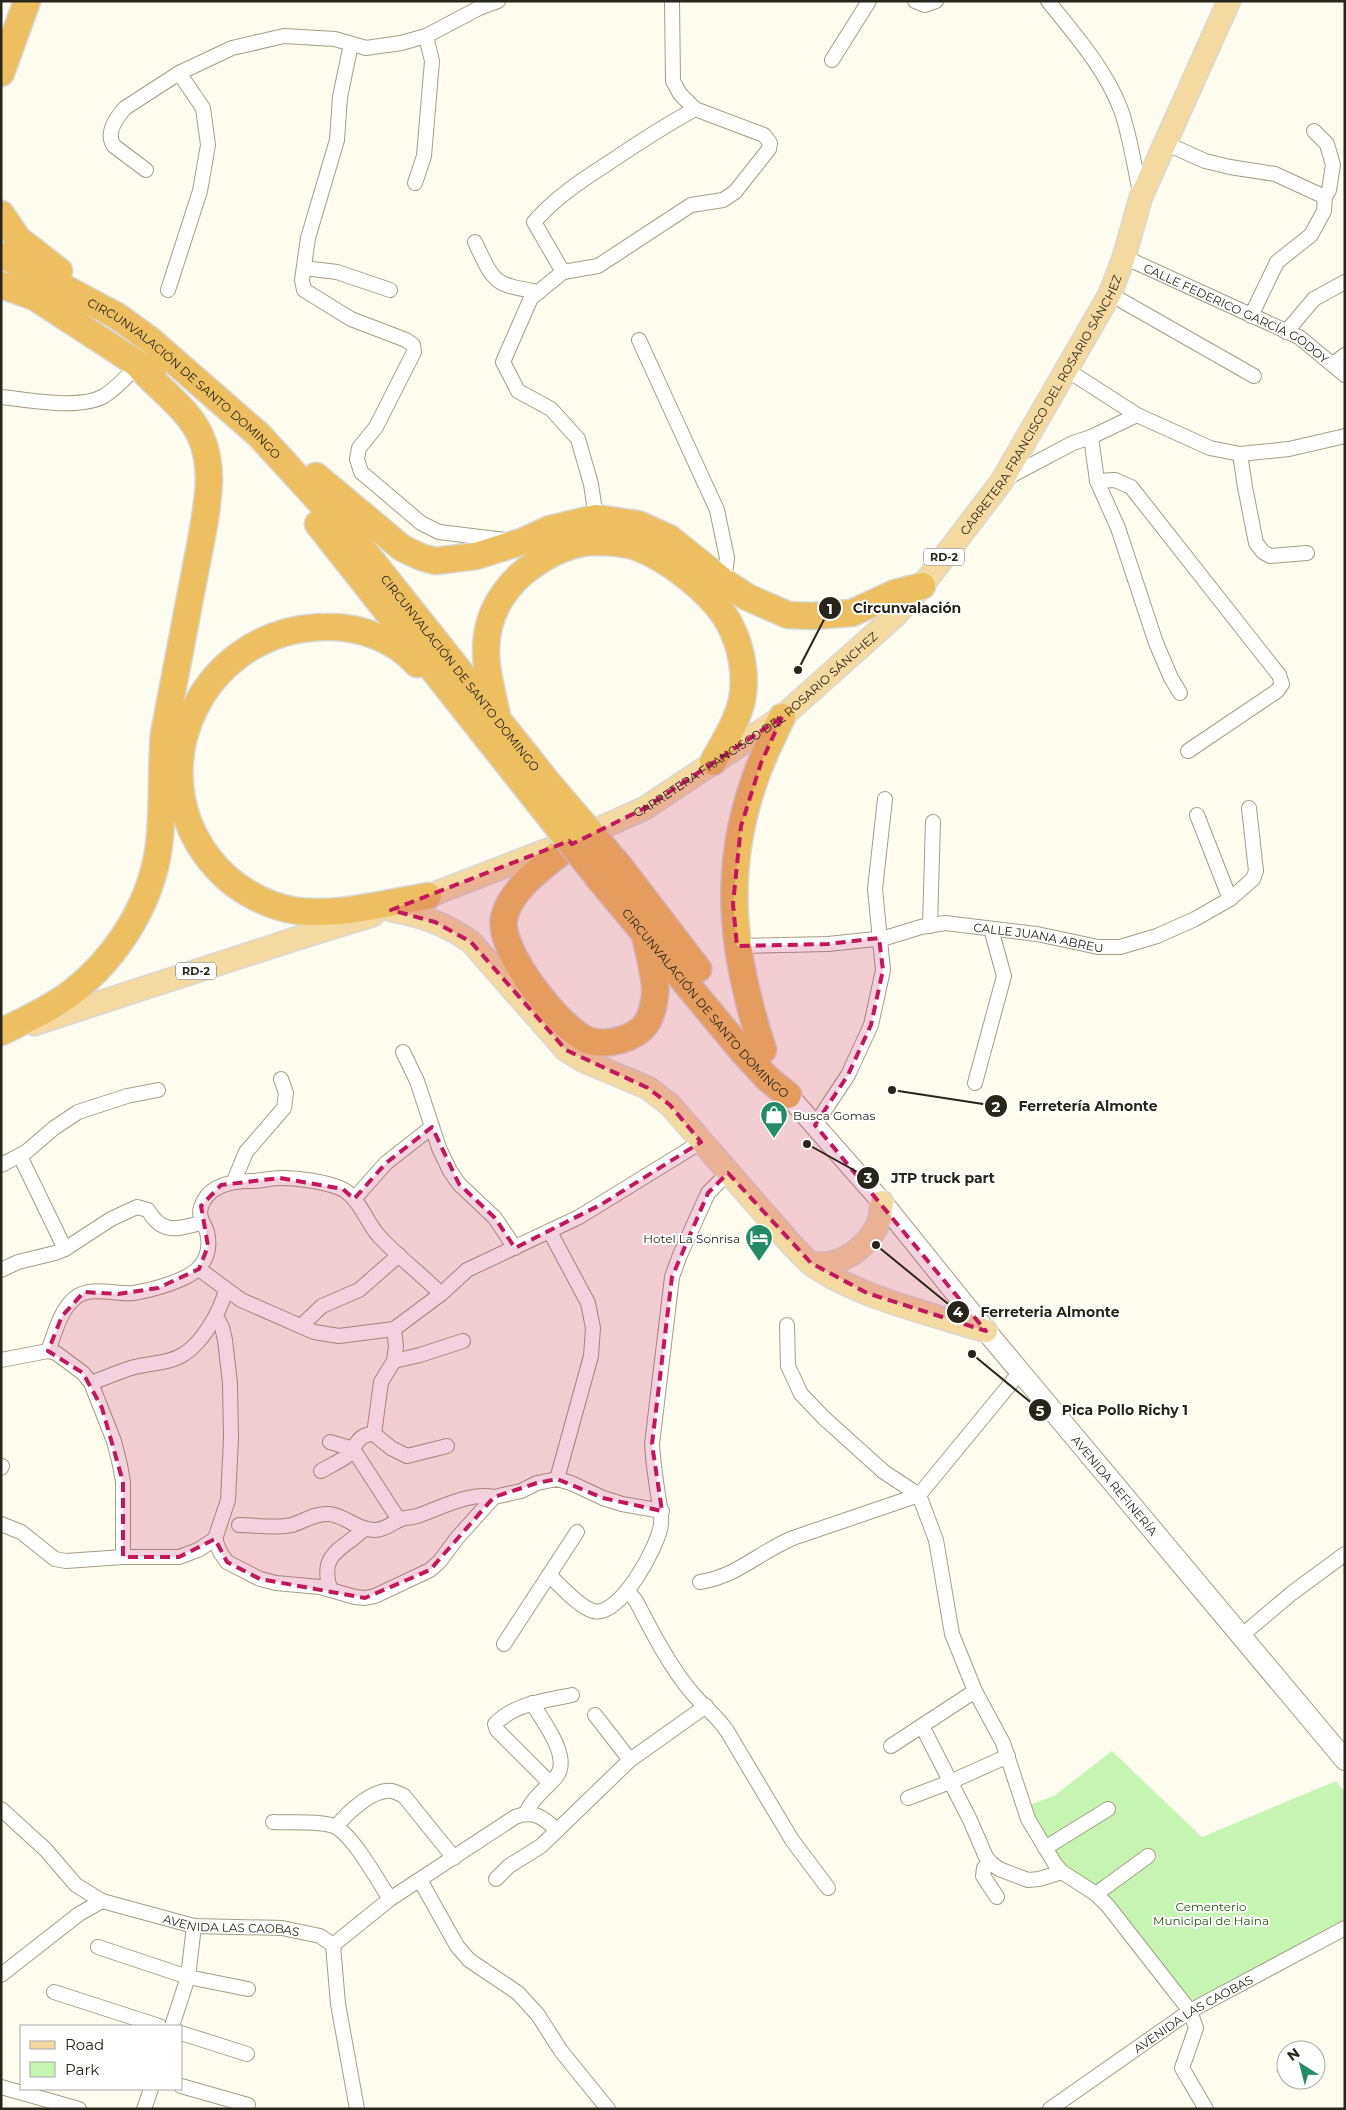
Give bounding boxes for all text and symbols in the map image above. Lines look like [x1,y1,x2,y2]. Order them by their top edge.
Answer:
street label: CALLE FEDERICO GARCÍA GODOY [1142,260,1332,367]
street label: CARRETERA FRANCISCO DEL ROSARIO SÁNCHEZ [956,272,1124,538]
street label: CIRCUNVALACIÓN DE SANTO DOMINGO [85,294,284,462]
road number: RD-2 [924,548,964,566]
street label: CIRCUNVALACIÓN DE SANTO DOMINGO [378,571,543,774]
callout: Circunvalación [818,594,971,623]
text: 1 [827,599,833,618]
text: Circunvalación [853,599,961,617]
street label: CARRETERA FRANCISCO DEL ROSARIO SÁNCHEZ [631,628,880,820]
street label: CIRCUNVALACIÓN DE SANTO DOMINGO [619,905,792,1101]
street label: CALLE JUANA ABREU [973,919,1103,955]
road number: RD-2 [176,962,216,979]
callout: Ferretería Almonte [983,1092,1168,1121]
text: 2 [992,1097,1001,1116]
text: Ferretería Almonte [1018,1097,1158,1115]
shop icon: Busca Gomas [759,1100,789,1139]
place label: Busca Gomas [793,1108,876,1123]
callout: JTP truck part [856,1164,1005,1193]
text: 3 [863,1168,873,1187]
text: JTP truck part [890,1169,995,1187]
hotel icon: Hotel La Sonrisa [744,1223,774,1262]
place label: Hotel La Sonrisa [643,1231,740,1246]
callout: Ferreteria Almonte [945,1297,1129,1326]
text: 4 [953,1302,964,1321]
text: Ferreteria Almonte [980,1303,1120,1321]
callout: Pica Pollo Richy 1 [1027,1396,1199,1425]
text: 5 [1036,1401,1045,1420]
text: Pica Pollo Richy 1 [1062,1401,1188,1419]
street label: AVENIDA REFINERÍA [1069,1432,1161,1538]
park label: Cementerio Municipal de Haina [1153,1899,1269,1928]
street label: AVENIDA LAS CAOBAS [162,1910,301,1939]
street label: AVENIDA LAS CAOBAS [1130,1971,1255,2056]
legend [20,2025,182,2090]
text: Road [65,2035,104,2054]
north arrow [1276,2040,1326,2090]
text: N [1283,2044,1303,2065]
text: Park [65,2060,99,2079]

